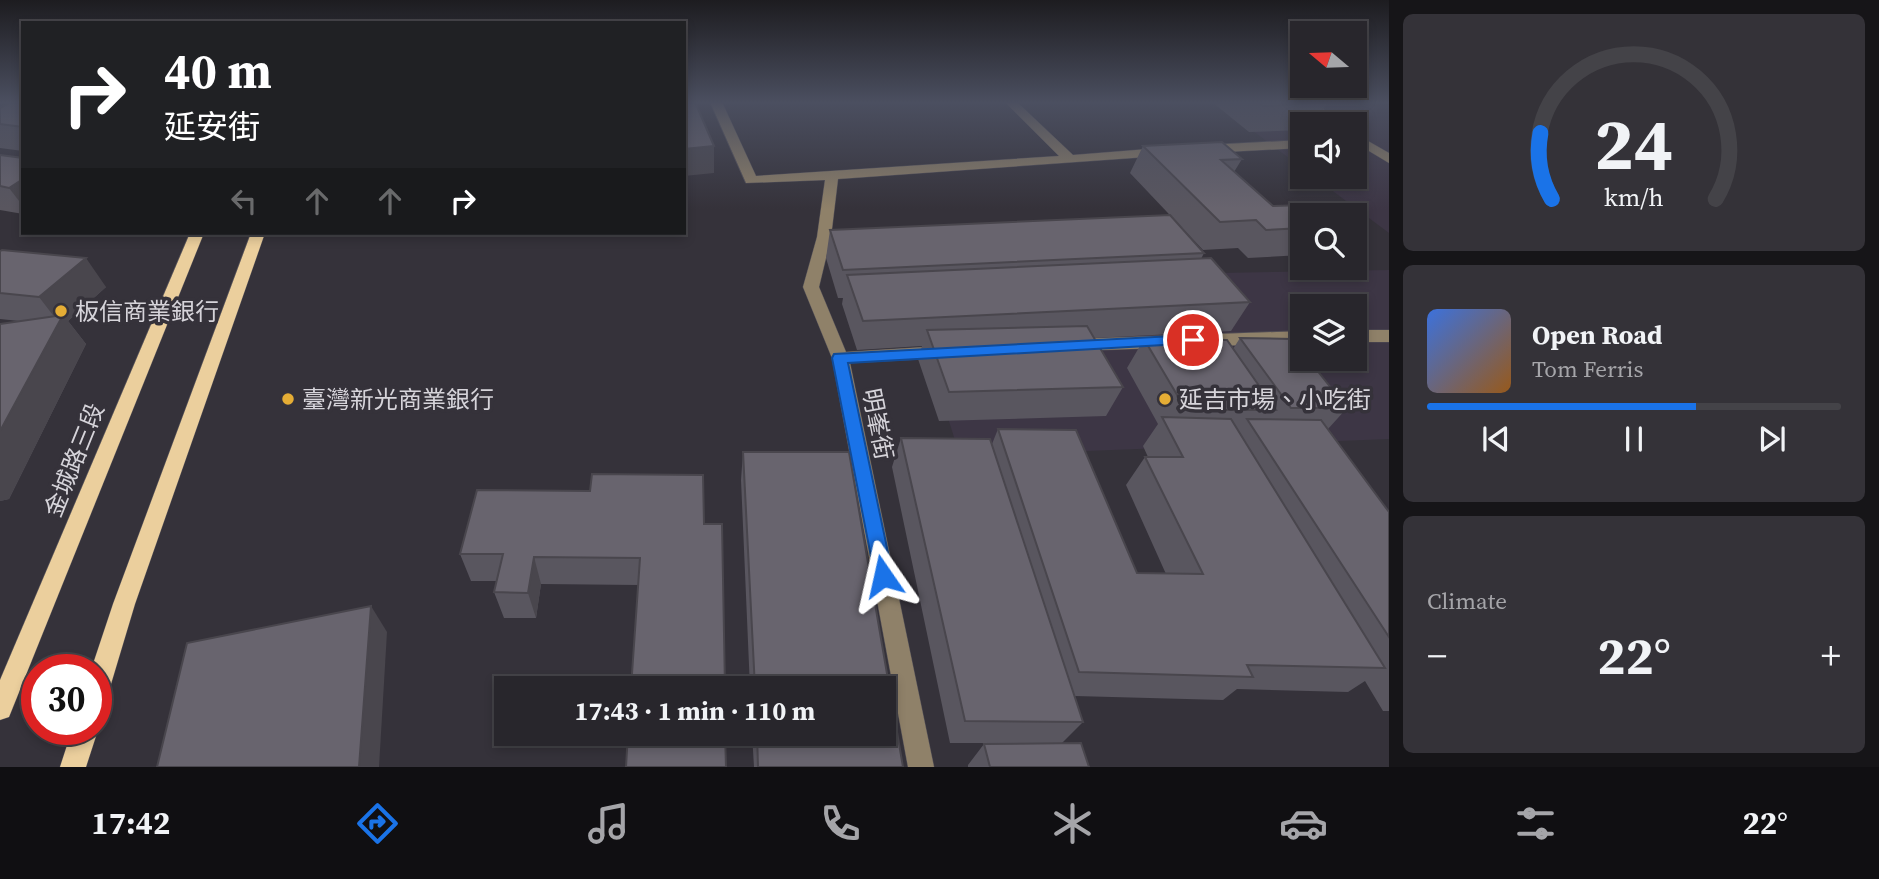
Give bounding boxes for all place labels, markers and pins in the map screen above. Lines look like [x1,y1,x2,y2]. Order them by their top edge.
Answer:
place label: 板信商業銀行 [75,295,219,328]
marker: 板信商業銀行 [53,303,69,319]
pin [1163,310,1223,370]
place label: 臺灣新光商業銀行 [302,383,494,416]
place label: 延吉市場、小吃街 [1179,383,1371,416]
marker: 臺灣新光商業銀行 [280,391,296,407]
marker: 延吉市場、小吃街 [1157,391,1173,407]

